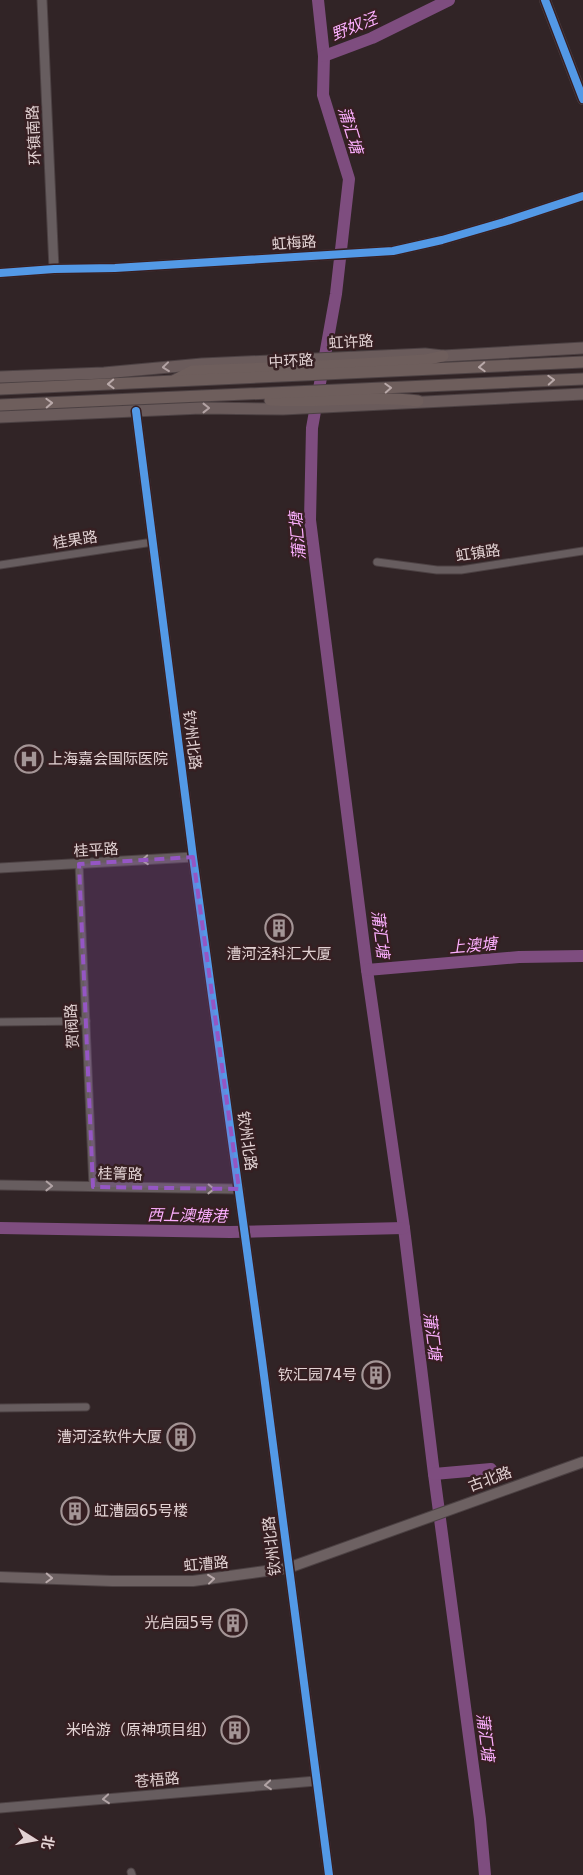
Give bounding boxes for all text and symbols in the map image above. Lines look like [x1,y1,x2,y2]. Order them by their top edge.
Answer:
water label: 野奴泾 [328,8,382,44]
water label: 蒲汇塘 [334,104,367,159]
street label: 环镇南路 [23,105,45,165]
street label: 虹梅路 [271,232,317,254]
street label: 虹许路 [328,332,374,352]
street label: 中环路 [268,351,314,371]
one-way arrow [161,361,169,372]
one-way arrow [478,362,486,373]
one-way arrow [547,375,555,386]
one-way arrow [107,379,115,390]
one-way arrow [385,383,393,394]
one-way arrow [45,398,53,408]
one-way arrow [202,403,210,414]
water label: 蒲汇塘 [286,508,309,561]
street label: 桂果路 [51,528,99,552]
street label: 虹镇路 [454,541,502,565]
street label: 钦州北路 [179,709,205,771]
hospital icon: 上海嘉会国际医院 [14,744,44,774]
place label: 上海嘉会国际医院 [48,750,168,768]
street label: 桂平路 [73,840,119,860]
one-way arrow [140,855,148,866]
water label: 蒲汇塘 [368,909,393,962]
building icon: 漕河泾科汇大厦 [264,913,294,943]
water label: 上澳塘 [448,934,501,957]
place label: 漕河泾科汇大厦 [226,945,332,963]
street label: 贺阀路 [62,1003,82,1049]
street label: 钦州北路 [234,1110,260,1172]
street label: 桂箐路 [97,1165,143,1183]
one-way arrow [45,1181,53,1191]
one-way arrow [208,1184,215,1194]
water label: 西上澳塘港 [147,1205,229,1226]
water label: 蒲汇塘 [420,1311,445,1364]
building icon: 钦汇园74号 [361,1360,391,1390]
place label: 钦汇园74号 [278,1366,357,1384]
building icon: 漕河泾软件大厦 [166,1422,196,1452]
place label: 漕河泾软件大厦 [57,1428,162,1446]
street label: 古北路 [466,1463,514,1495]
building icon: 虹漕园65号楼 [60,1496,90,1526]
place label: 虹漕园65号楼 [94,1502,188,1520]
street label: 钦州北路 [259,1515,285,1577]
street label: 虹漕路 [183,1553,229,1575]
one-way arrow [45,1573,53,1583]
one-way arrow [207,1574,215,1585]
building icon: 光启园5号 [218,1608,248,1638]
place label: 光启园5号 [144,1614,214,1632]
water label: 蒲汇塘 [473,1712,498,1765]
building icon: 米哈游（原神项目组） [220,1715,250,1745]
place label: 米哈游（原神项目组） [66,1721,216,1739]
street label: 苍梧路 [134,1769,180,1791]
one-way arrow [264,1779,272,1790]
one-way arrow [102,1793,110,1804]
north arrow [10,1815,60,1865]
text: 北 [39,1834,57,1851]

